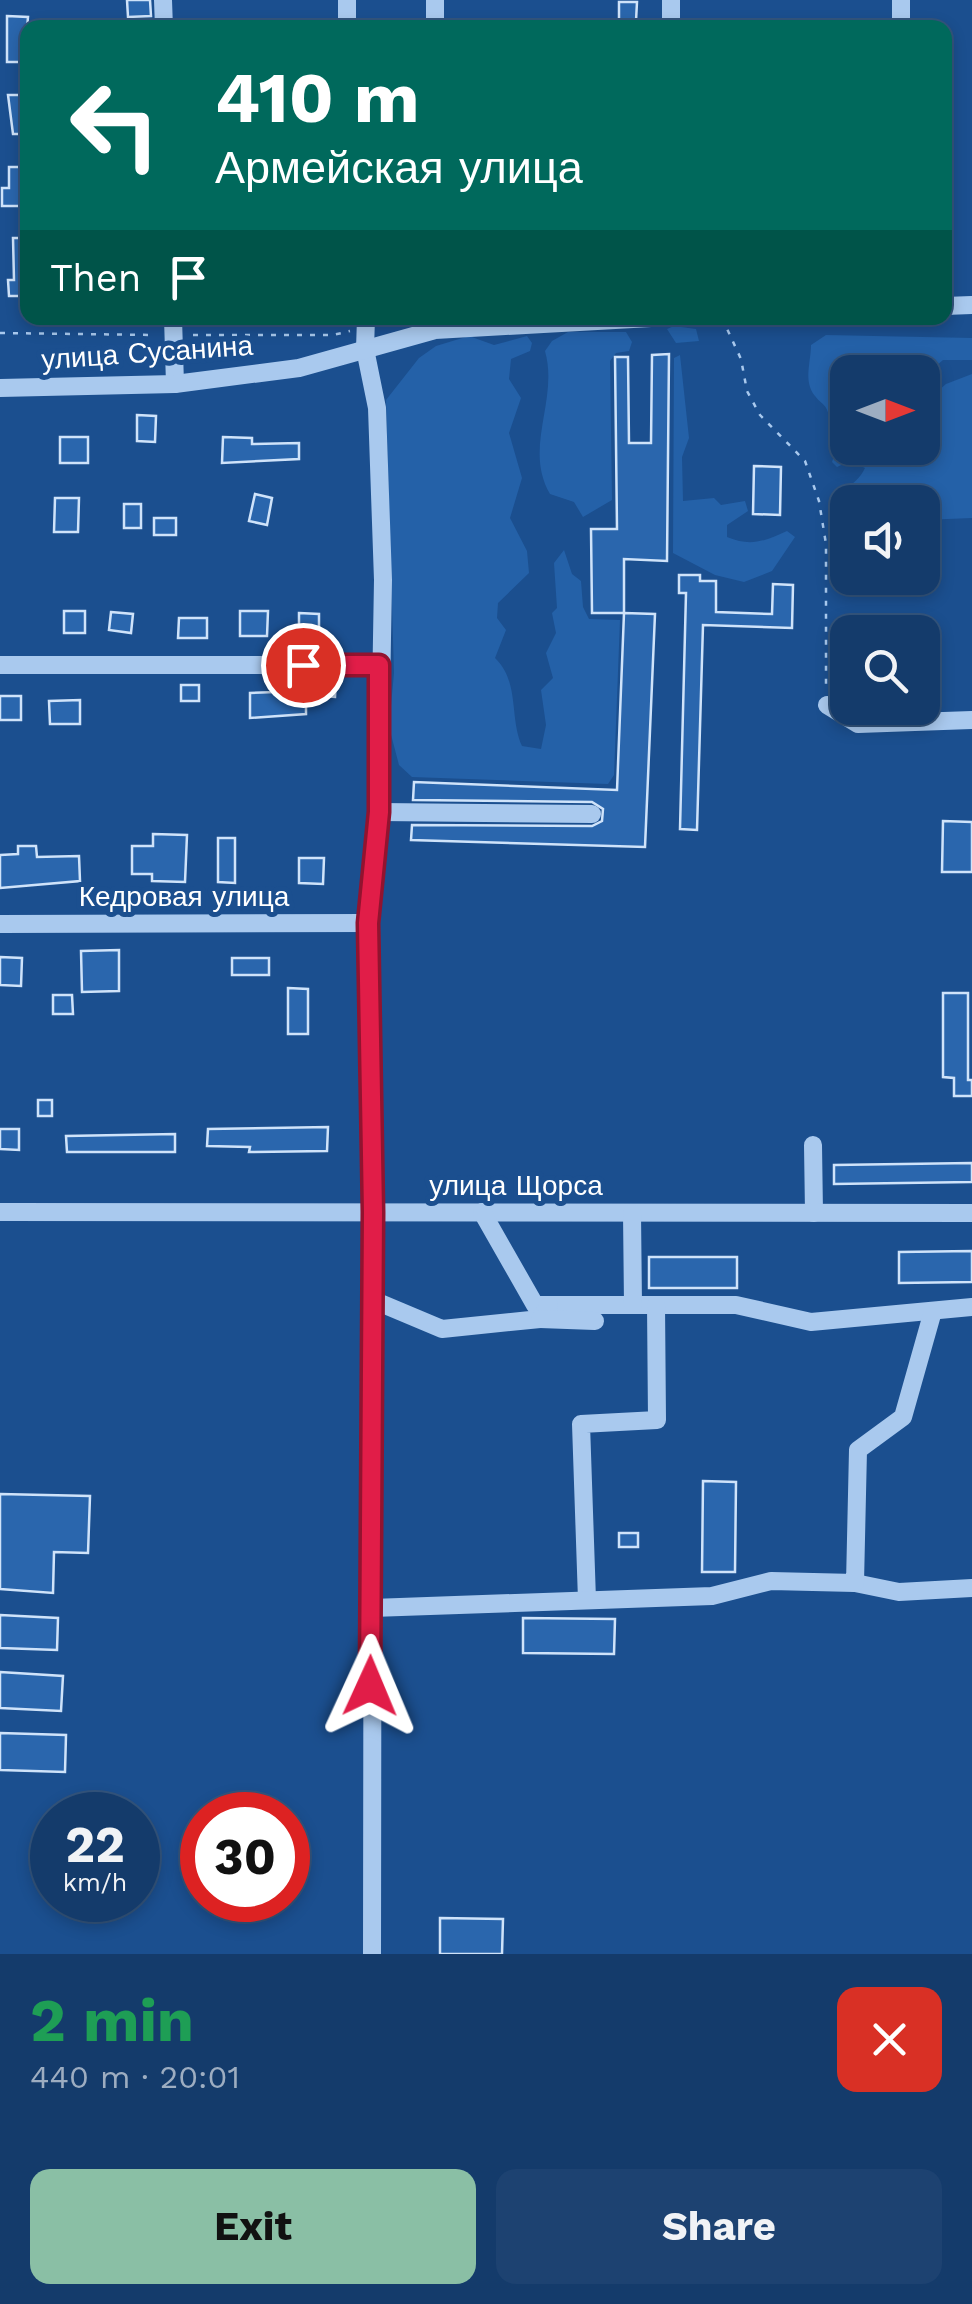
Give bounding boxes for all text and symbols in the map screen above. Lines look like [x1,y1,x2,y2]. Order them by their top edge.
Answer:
text: 410 m [215,57,420,139]
icon: left [50,60,180,190]
text: Армейская улица [215,141,583,194]
icon: arrive [161,250,216,305]
text: Then [50,256,141,300]
street label: улица Сусанина [40,329,254,376]
north arrow [830,355,940,465]
map controls [830,355,940,725]
button: sound [830,485,940,595]
button: search [830,615,940,725]
pin [261,623,346,708]
icon: arrive [276,638,331,693]
street label: Кедровая улица [79,880,290,913]
street label: улица Щорса [429,1169,603,1202]
position arrow [318,1634,422,1738]
speed limit sign: 30 [180,1792,310,1922]
text: 22 [65,1815,125,1874]
text: km/h [63,1868,127,1897]
text: 2 min [30,1985,194,2056]
button: close [837,1987,942,2092]
text: 440 m · 20:01 [30,2058,240,2096]
button: Exit [30,2169,476,2284]
button: Share [496,2169,942,2284]

